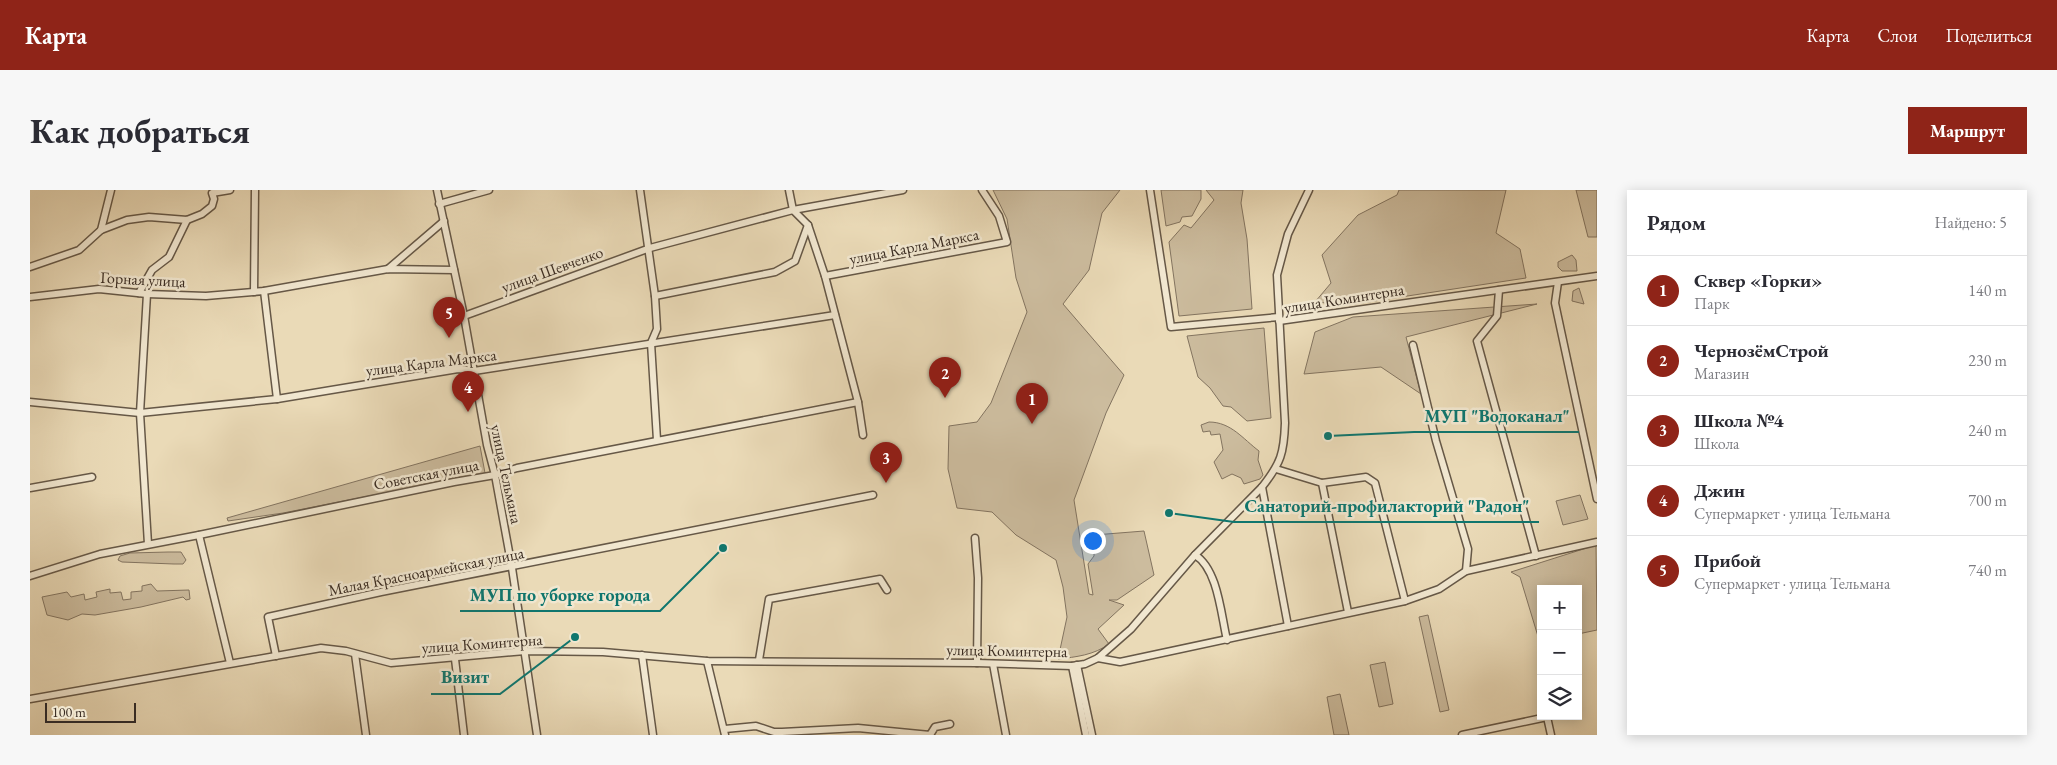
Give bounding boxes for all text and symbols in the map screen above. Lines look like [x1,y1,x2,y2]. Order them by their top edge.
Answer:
text: Карта [25,20,87,51]
text: Карта [1807,24,1850,47]
text: Слои [1878,24,1917,47]
text: Поделиться [1945,24,2032,47]
button: Маршрут [1908,107,2027,154]
text: Как добраться [30,108,250,153]
text: Рядом [1647,209,1706,236]
text: Найдено: 5 [1935,212,2007,233]
street label: улица Карла Маркса [848,224,981,269]
street label: улица Шевченко [498,241,606,298]
street label: Горная улица [100,267,187,292]
text: Сквер «Горки» [1694,268,1822,293]
street label: улица Коминтерна [1283,279,1406,318]
text: 1 [1659,280,1667,301]
text: 140 m [1968,280,2007,301]
text: Парк [1694,293,1730,314]
pin: 5 [433,297,465,338]
text: ЧернозёмСтрой [1694,338,1829,363]
street label: улица Карла Маркса [365,344,498,381]
text: 2 [1659,350,1667,371]
text: 230 m [1968,350,2007,371]
pin: 2 [929,357,961,398]
text: Магазин [1694,363,1749,384]
pin: 4 [452,371,484,412]
pin: 1 [1016,383,1048,424]
callout: МУП "Водоканал" [1414,399,1579,432]
text: МУП "Водоканал" [1424,404,1570,427]
text: Школа №4 [1694,408,1784,433]
text: 3 [1659,420,1667,441]
text: 240 m [1968,420,2007,441]
street label: улица Тельмана [486,422,527,526]
text: Школа [1694,433,1739,454]
pin: 3 [870,442,902,483]
street label: Советская улица [372,454,481,495]
text: Джин [1694,478,1745,503]
callout: Санаторий-профилакторий "Радон" [1234,489,1539,522]
text: 4 [1659,490,1667,511]
text: 700 m [1968,490,2007,511]
text: Санаторий-профилакторий "Радон" [1245,494,1529,517]
text: Супермаркет · улица Тельмана [1694,503,1890,524]
your location [1080,528,1106,554]
street label: Малая Красноармейская улица [326,542,526,601]
text: Прибой [1694,548,1761,573]
text: 5 [1659,560,1667,581]
text: 740 m [1968,560,2007,581]
text: Супермаркет · улица Тельмана [1694,573,1890,594]
callout: МУП по уборке города [460,578,660,611]
text: МУП по уборке города [470,583,650,606]
map controls [1537,585,1582,720]
button: + [1537,585,1582,630]
street label: улица Коминтерна [421,629,544,658]
button: − [1537,630,1582,675]
street label: улица Коминтерна [946,639,1068,662]
callout: Визит [431,661,500,694]
text: Визит [441,665,489,688]
button: layers [1537,675,1582,720]
scale bar [45,700,136,723]
text: 100 m [52,703,86,721]

